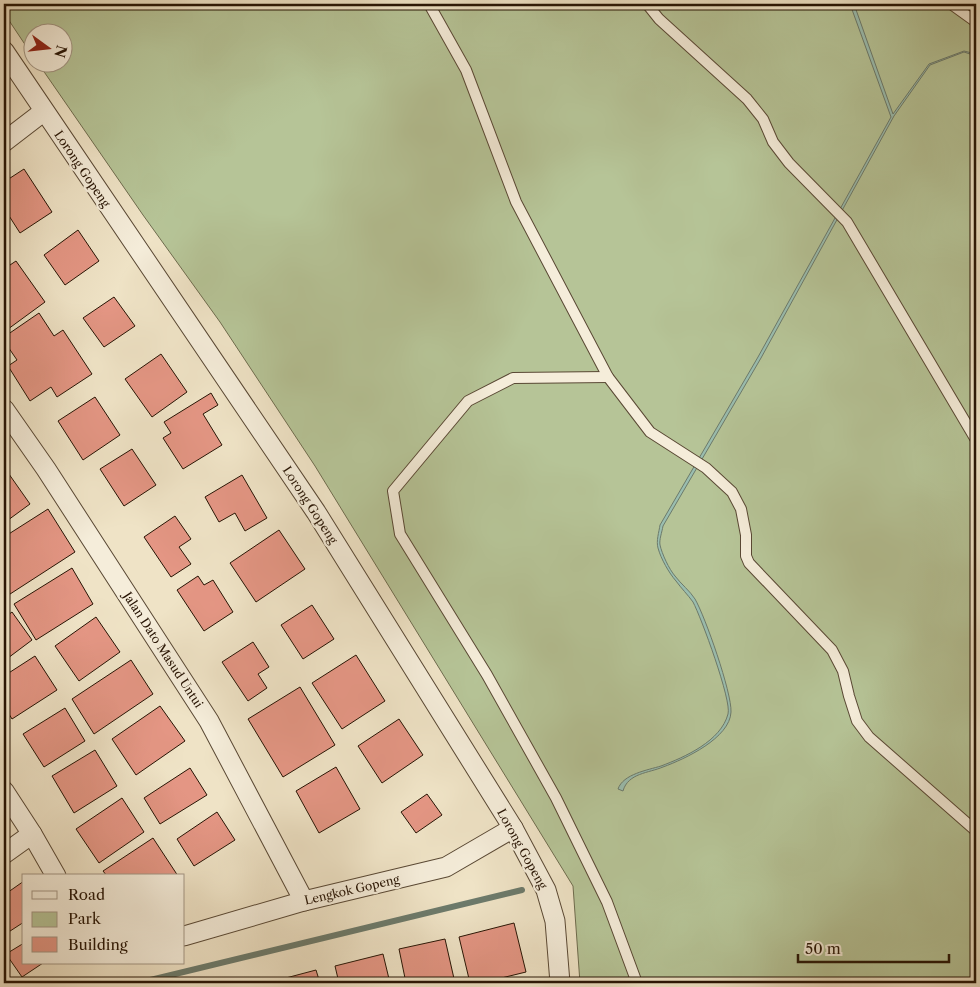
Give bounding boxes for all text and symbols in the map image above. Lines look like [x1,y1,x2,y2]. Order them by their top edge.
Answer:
north arrow [22,22,72,72]
text: N [50,43,71,60]
street label: Lorong Gopeng [51,127,114,211]
street label: Lorong Gopeng [280,463,341,547]
street label: Jalan Dato Masud Untui [119,587,207,711]
street label: Lorong Gopeng [494,806,551,892]
street label: Lengkok Gopeng [303,871,402,908]
legend [22,874,185,964]
text: Road [68,885,105,904]
text: Park [68,909,102,928]
scale bar [798,932,949,964]
text: Building [68,935,128,954]
text: 50 m [805,939,841,958]

